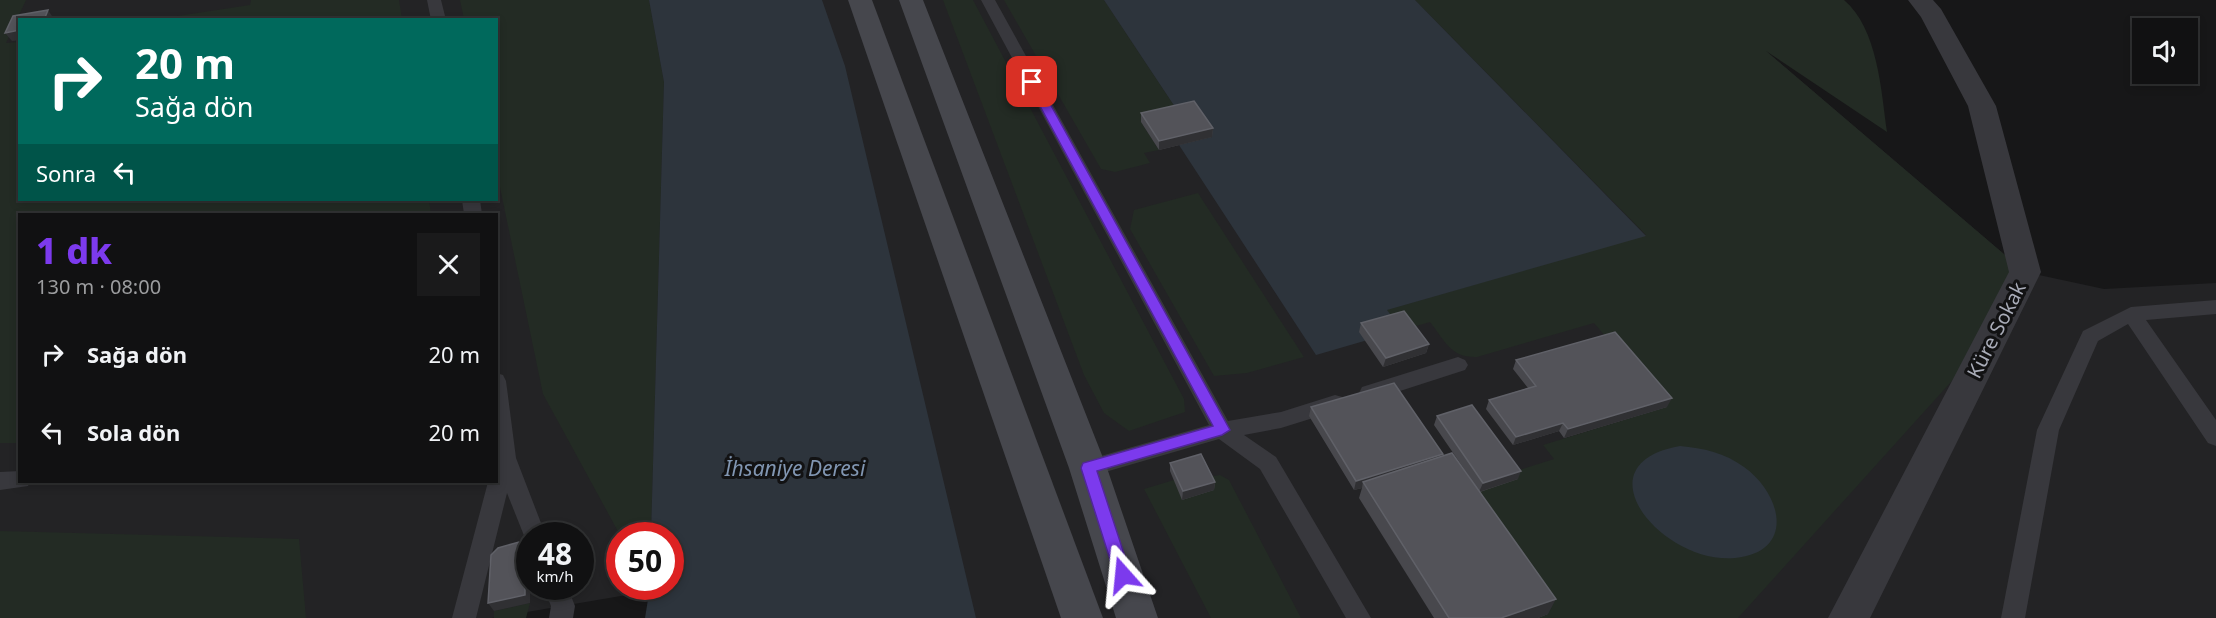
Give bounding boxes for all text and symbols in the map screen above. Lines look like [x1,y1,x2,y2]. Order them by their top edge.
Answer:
map controls [2132,18,2198,84]
button: sound [2132,18,2198,84]
text: 20 m [135,34,235,91]
icon: right [36,42,114,120]
pin [1006,56,1057,107]
icon: arrive [1015,65,1048,98]
text: Sağa dön [135,88,253,125]
icon: left [108,156,141,189]
text: Sonra [36,158,96,188]
text: 1 dk [36,226,112,275]
button: close [417,233,480,296]
text: 130 m · 08:00 [36,273,161,300]
street label: Küre Sokak [1960,277,2032,383]
icon: right [36,338,69,371]
text: Sağa dön [87,339,187,369]
text: 20 m [429,339,480,369]
icon: left [36,416,69,449]
text: Sola dön [87,417,180,447]
text: 20 m [429,417,480,447]
water label: İhsaniye Deresi [724,454,866,482]
speed limit sign: 50 [606,522,684,600]
text: 48 [538,533,572,574]
position arrow [1091,543,1155,607]
text: km/h [537,566,573,586]

